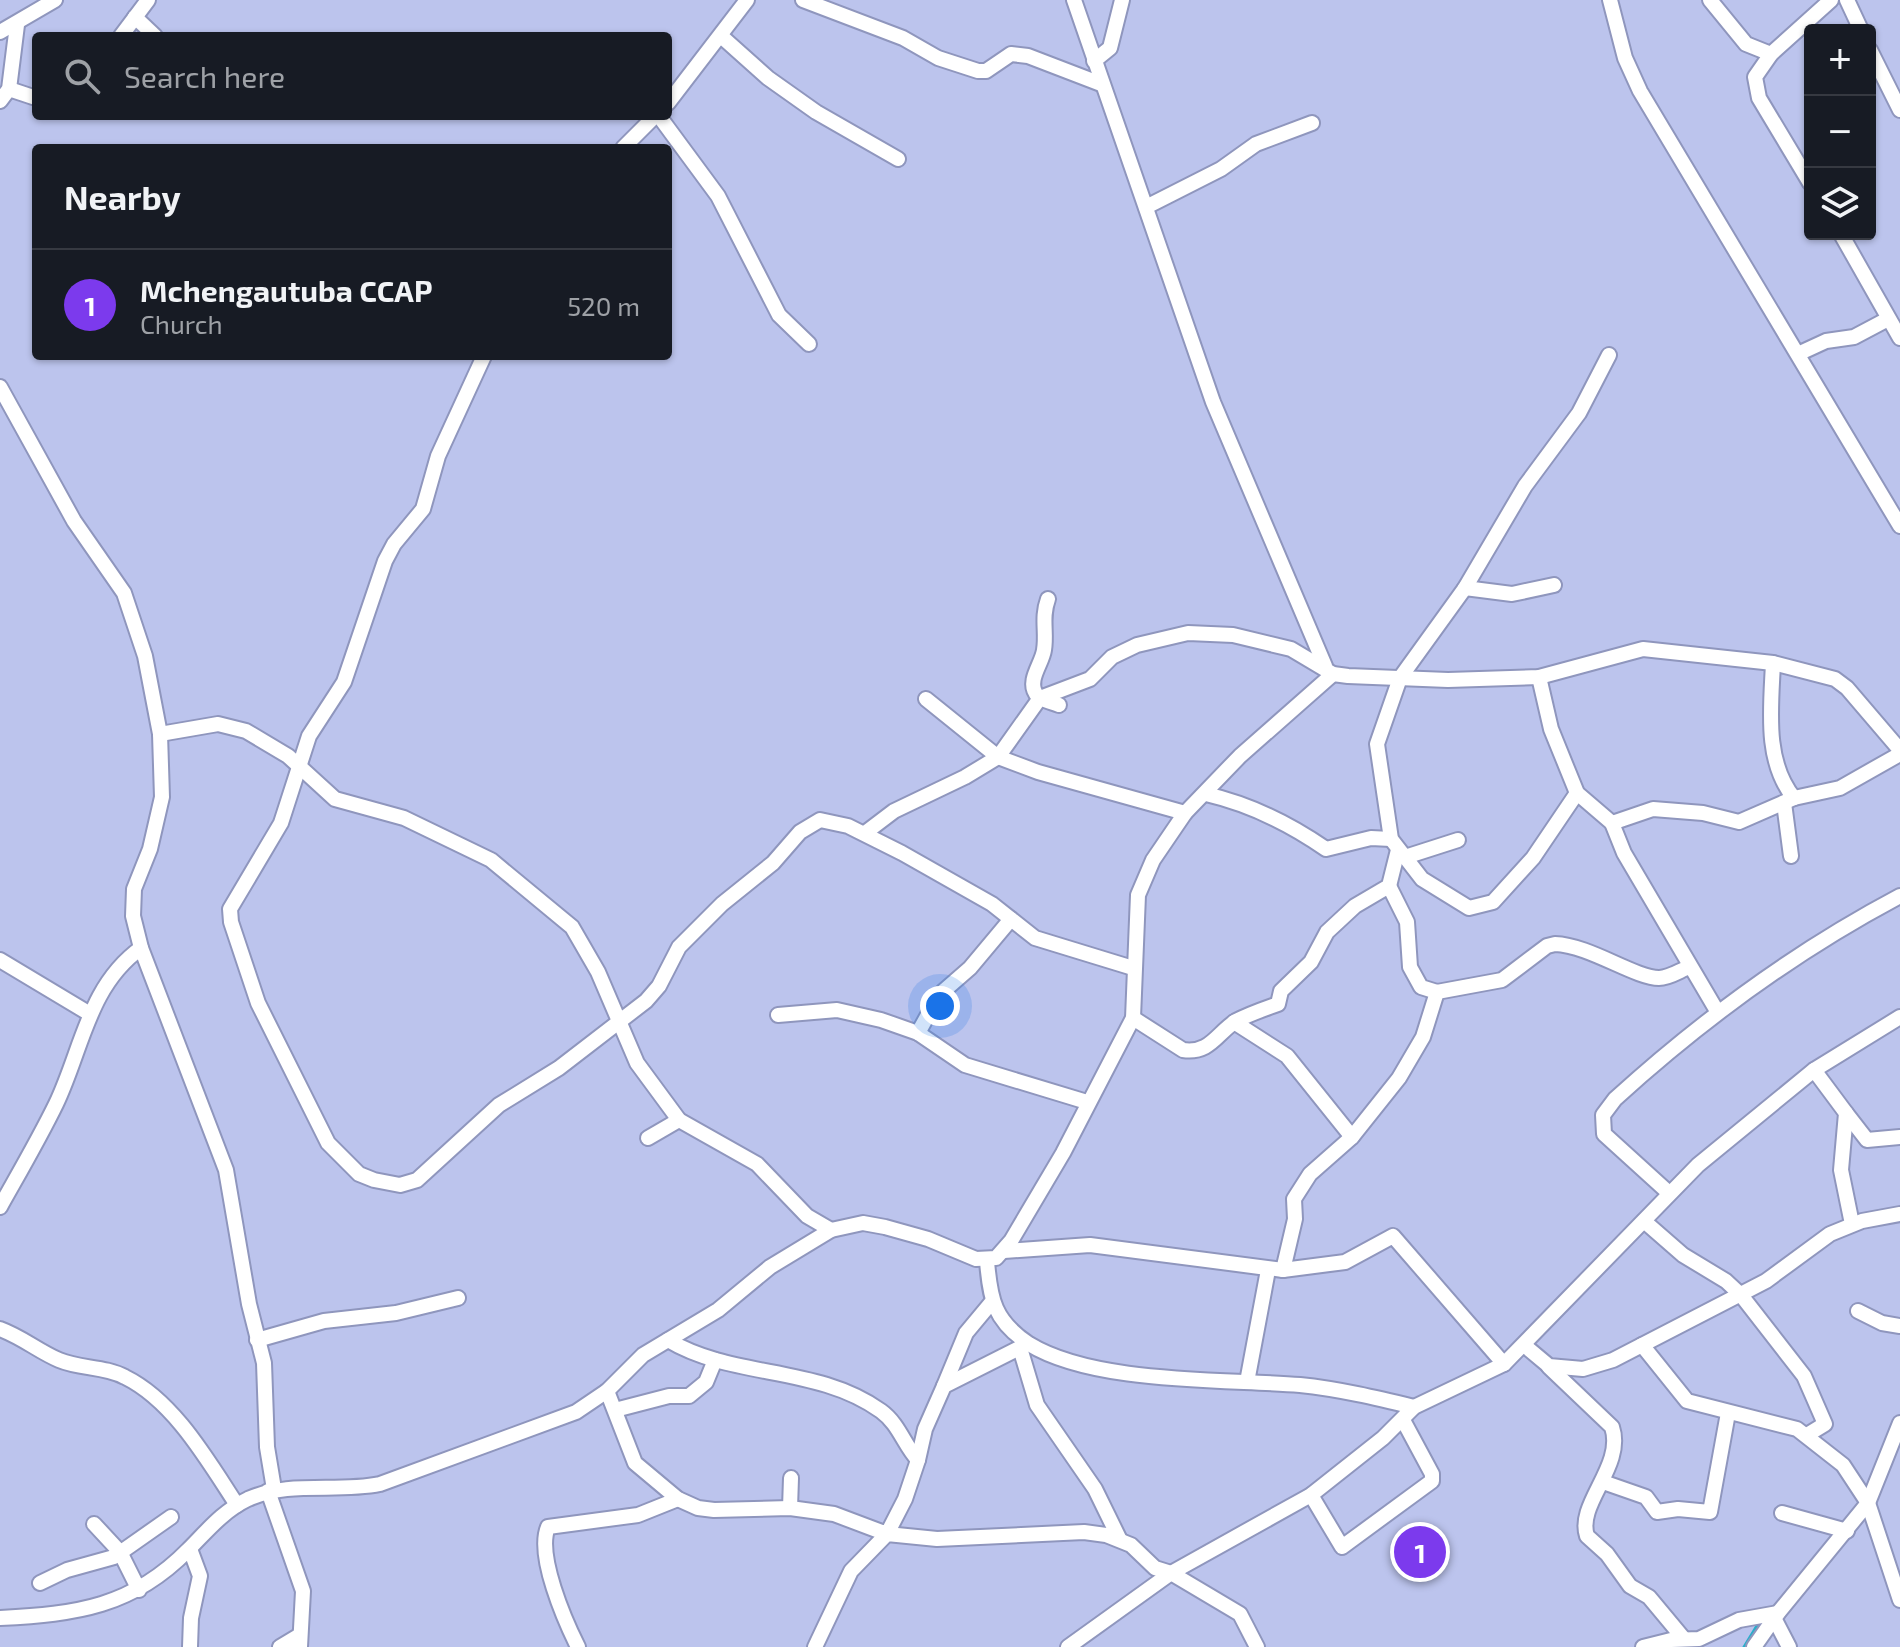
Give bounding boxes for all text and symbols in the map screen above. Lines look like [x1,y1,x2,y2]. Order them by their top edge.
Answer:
map controls [1804,24,1876,240]
button: + [1804,24,1876,96]
search box [32,32,672,120]
icon: search [60,54,104,98]
text: Search here [124,58,285,94]
button: − [1804,96,1876,168]
button: layers [1804,168,1876,240]
text: Nearby [64,176,181,217]
text: Mchengautuba CCAP [140,272,433,308]
text: 1 [84,290,96,321]
text: 520 m [567,290,640,321]
text: Church [140,308,223,339]
your location [920,986,960,1026]
pin: 1 [1394,1522,1446,1582]

